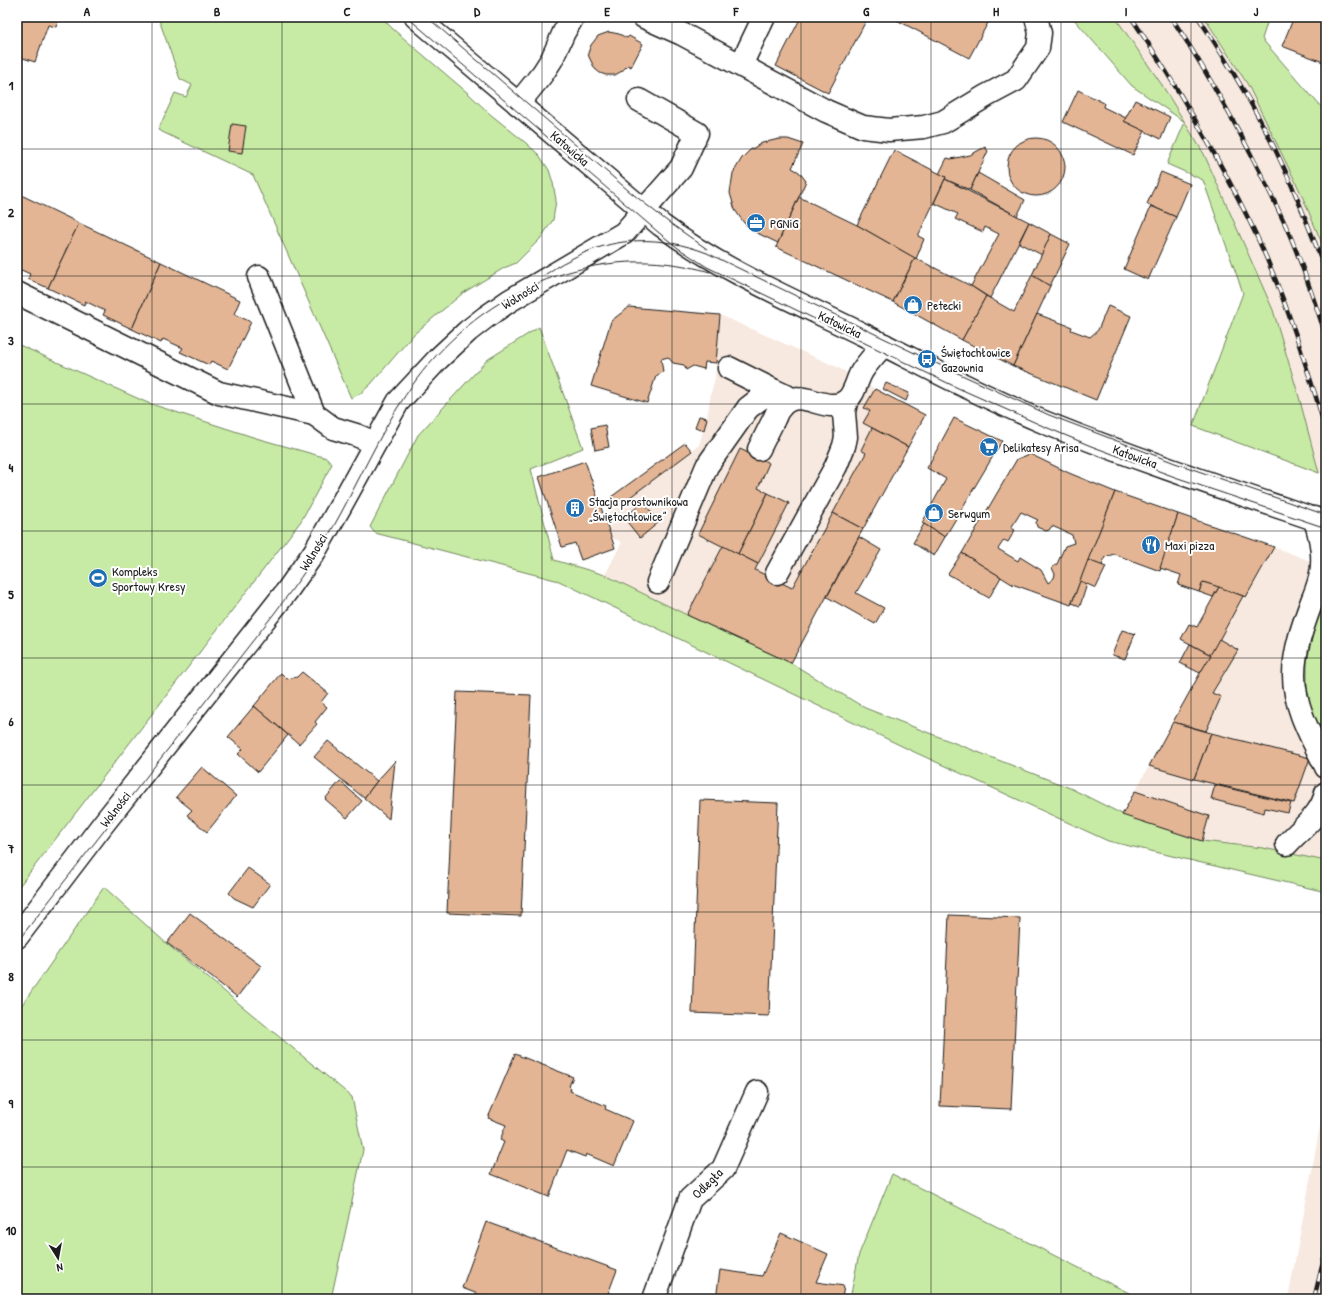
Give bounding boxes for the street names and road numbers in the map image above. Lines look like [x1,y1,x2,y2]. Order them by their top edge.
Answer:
street label: Katowicka [547,126,593,170]
street label: Wolności [498,277,542,313]
street label: Katowicka [815,306,865,342]
street label: Katowicka [1110,440,1160,472]
street label: Wolności [295,530,331,574]
street label: Wolności [95,787,135,831]
street label: Odległa [688,1164,726,1202]

